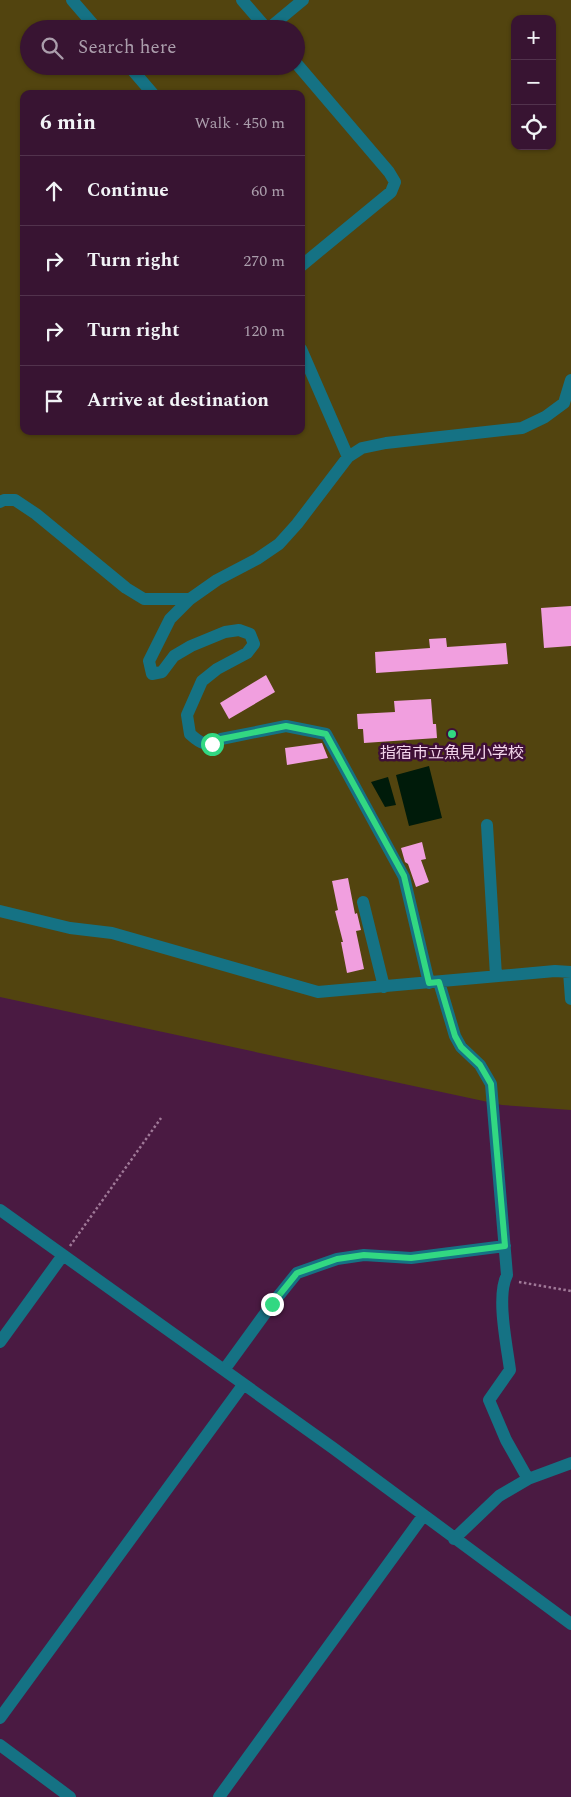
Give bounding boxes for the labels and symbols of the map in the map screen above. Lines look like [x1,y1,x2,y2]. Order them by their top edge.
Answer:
marker: 指宿市立魚見小学校 [446,728,458,740]
route start [201,733,224,756]
place label: 指宿市立魚見小学校 [380,741,524,765]
route end [261,1293,284,1316]

